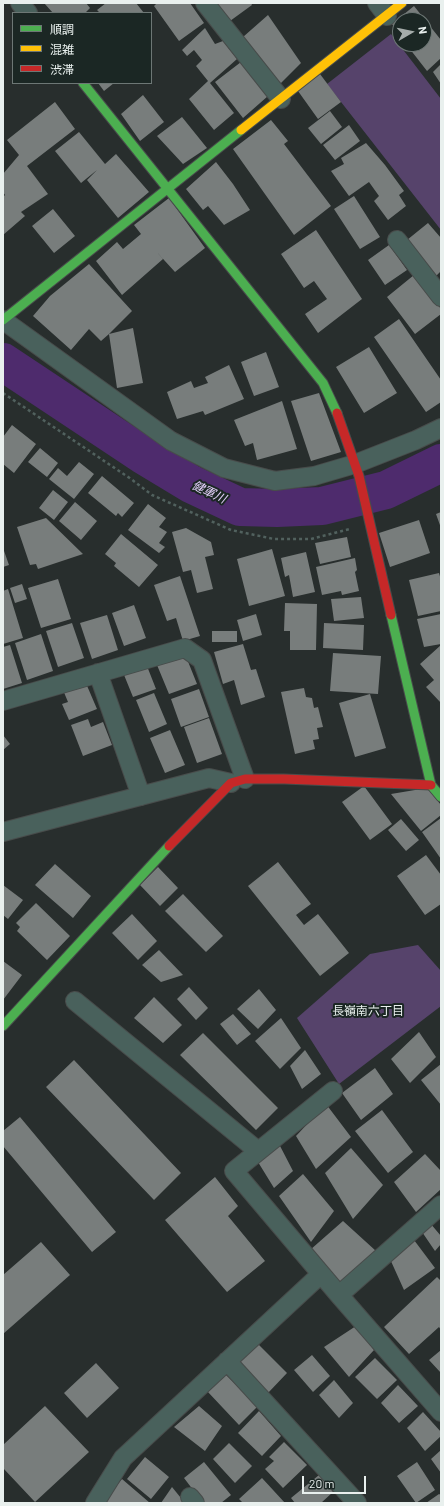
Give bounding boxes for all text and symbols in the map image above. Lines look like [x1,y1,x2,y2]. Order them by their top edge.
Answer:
legend [12,12,152,84]
north arrow [392,12,432,52]
text: 順調 [50,22,74,36]
text: N [416,26,430,35]
text: 混雑 [50,42,74,56]
text: 渋滞 [50,62,74,76]
water label: 健軍川 [190,478,228,506]
district label: 長嶺南六丁目 [332,1004,404,1018]
scale bar [304,1468,368,1494]
text: 20 m [309,1476,335,1490]

